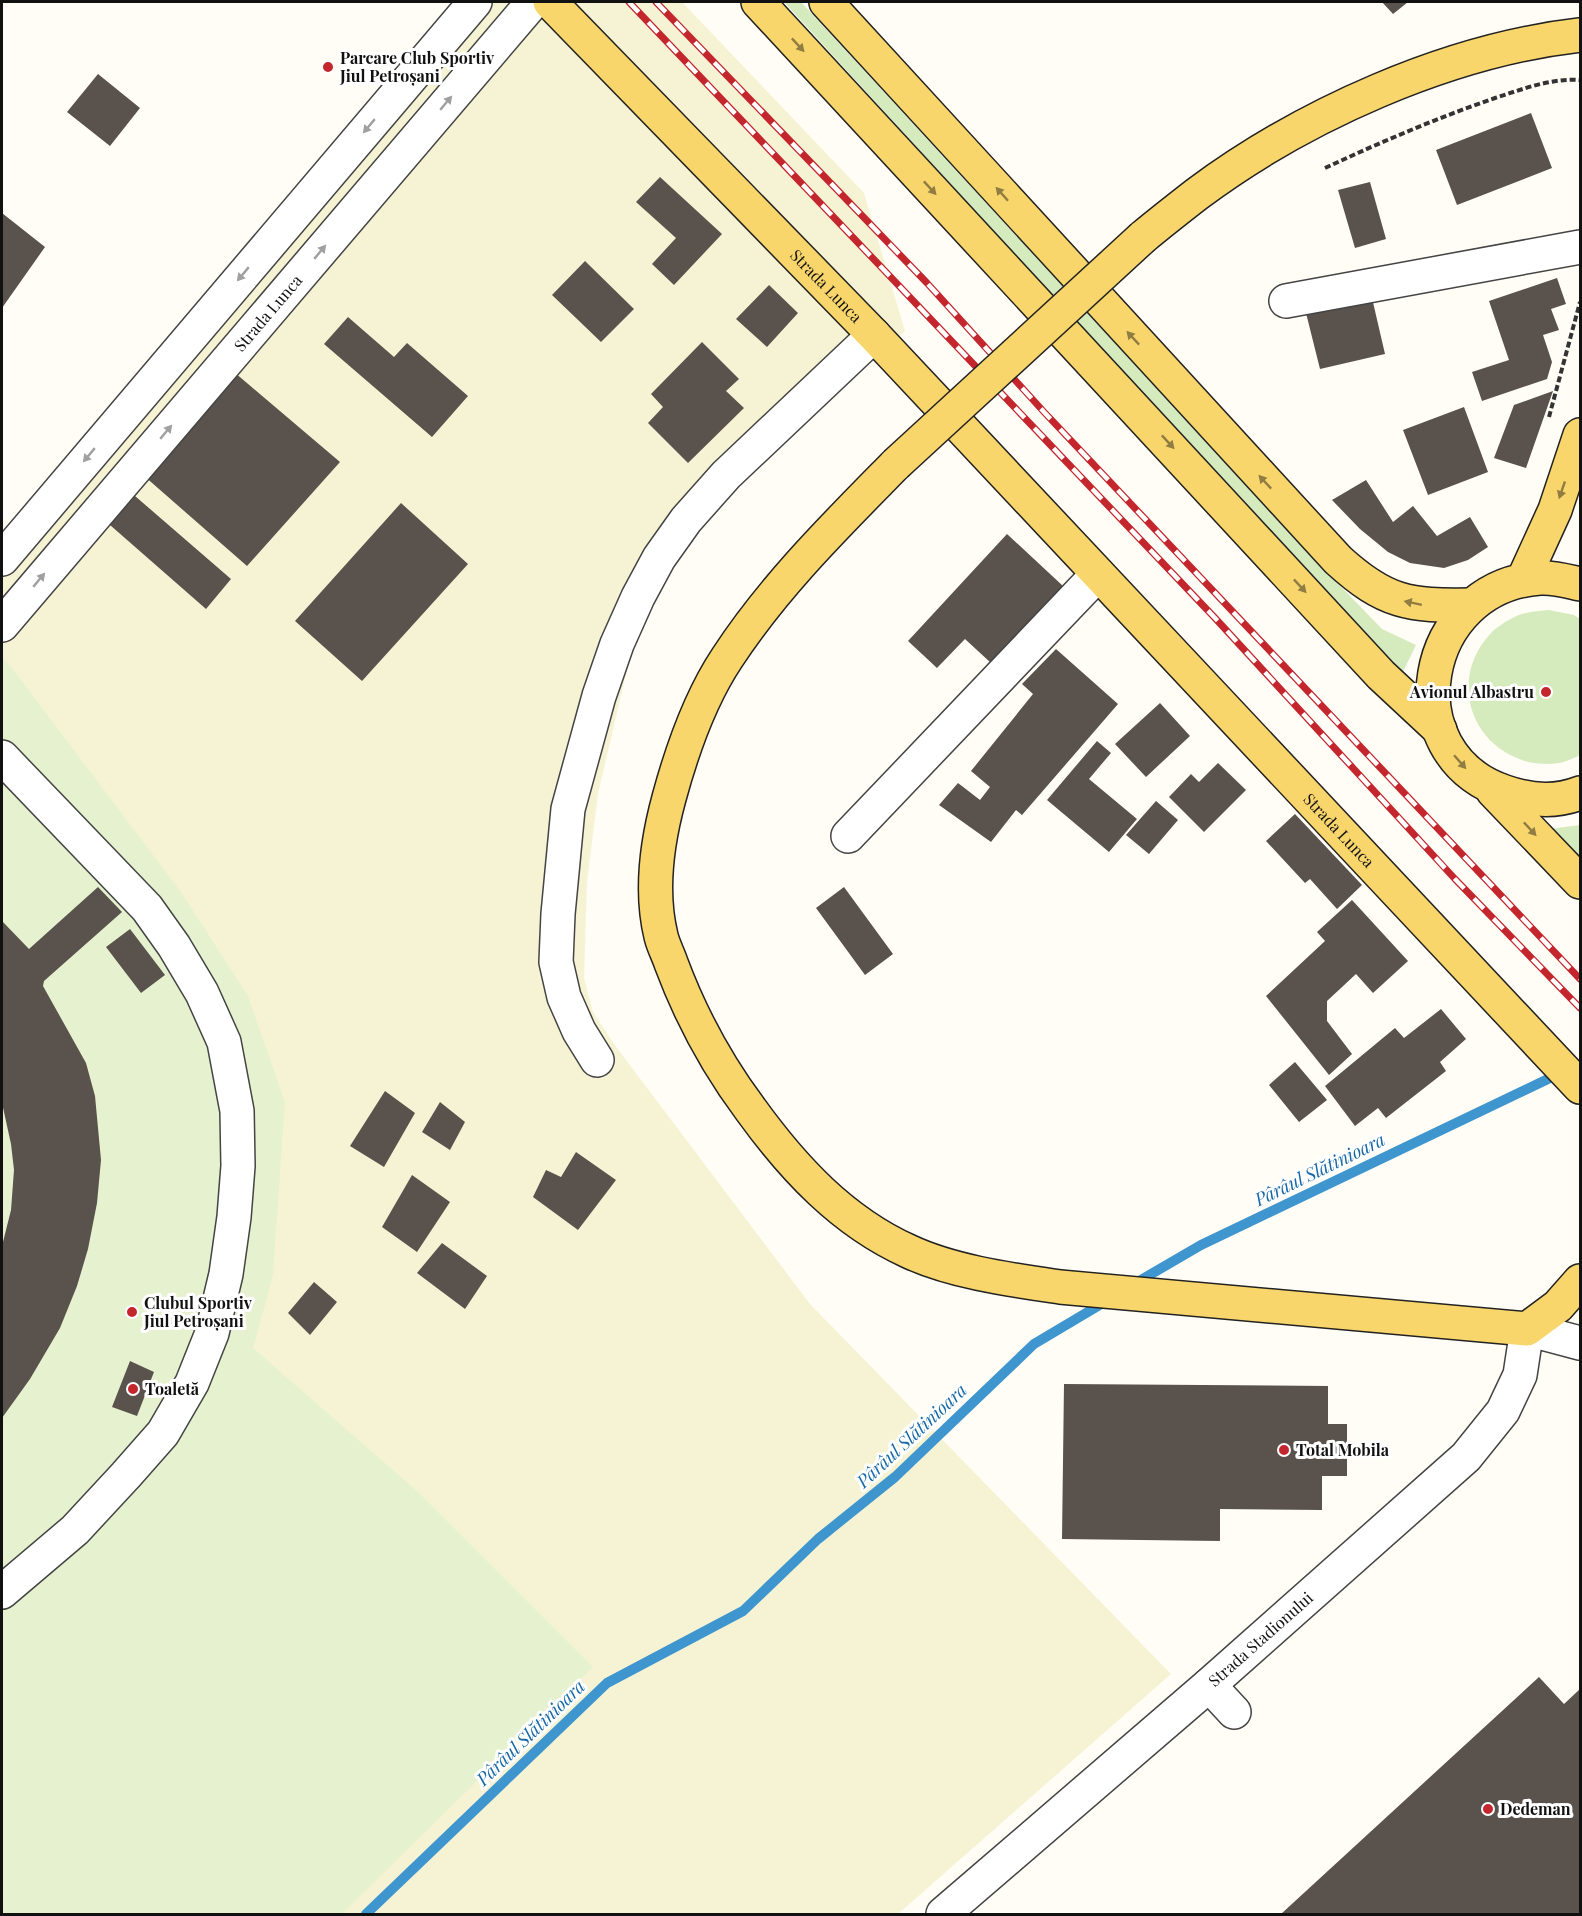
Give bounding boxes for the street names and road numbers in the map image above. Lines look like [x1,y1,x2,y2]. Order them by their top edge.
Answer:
street label: Strada Lunca [786,244,867,327]
street label: Strada Lunca [229,270,306,355]
street label: Strada Lunca [1299,788,1379,872]
street label: Strada Stadionului [1204,1587,1317,1691]

